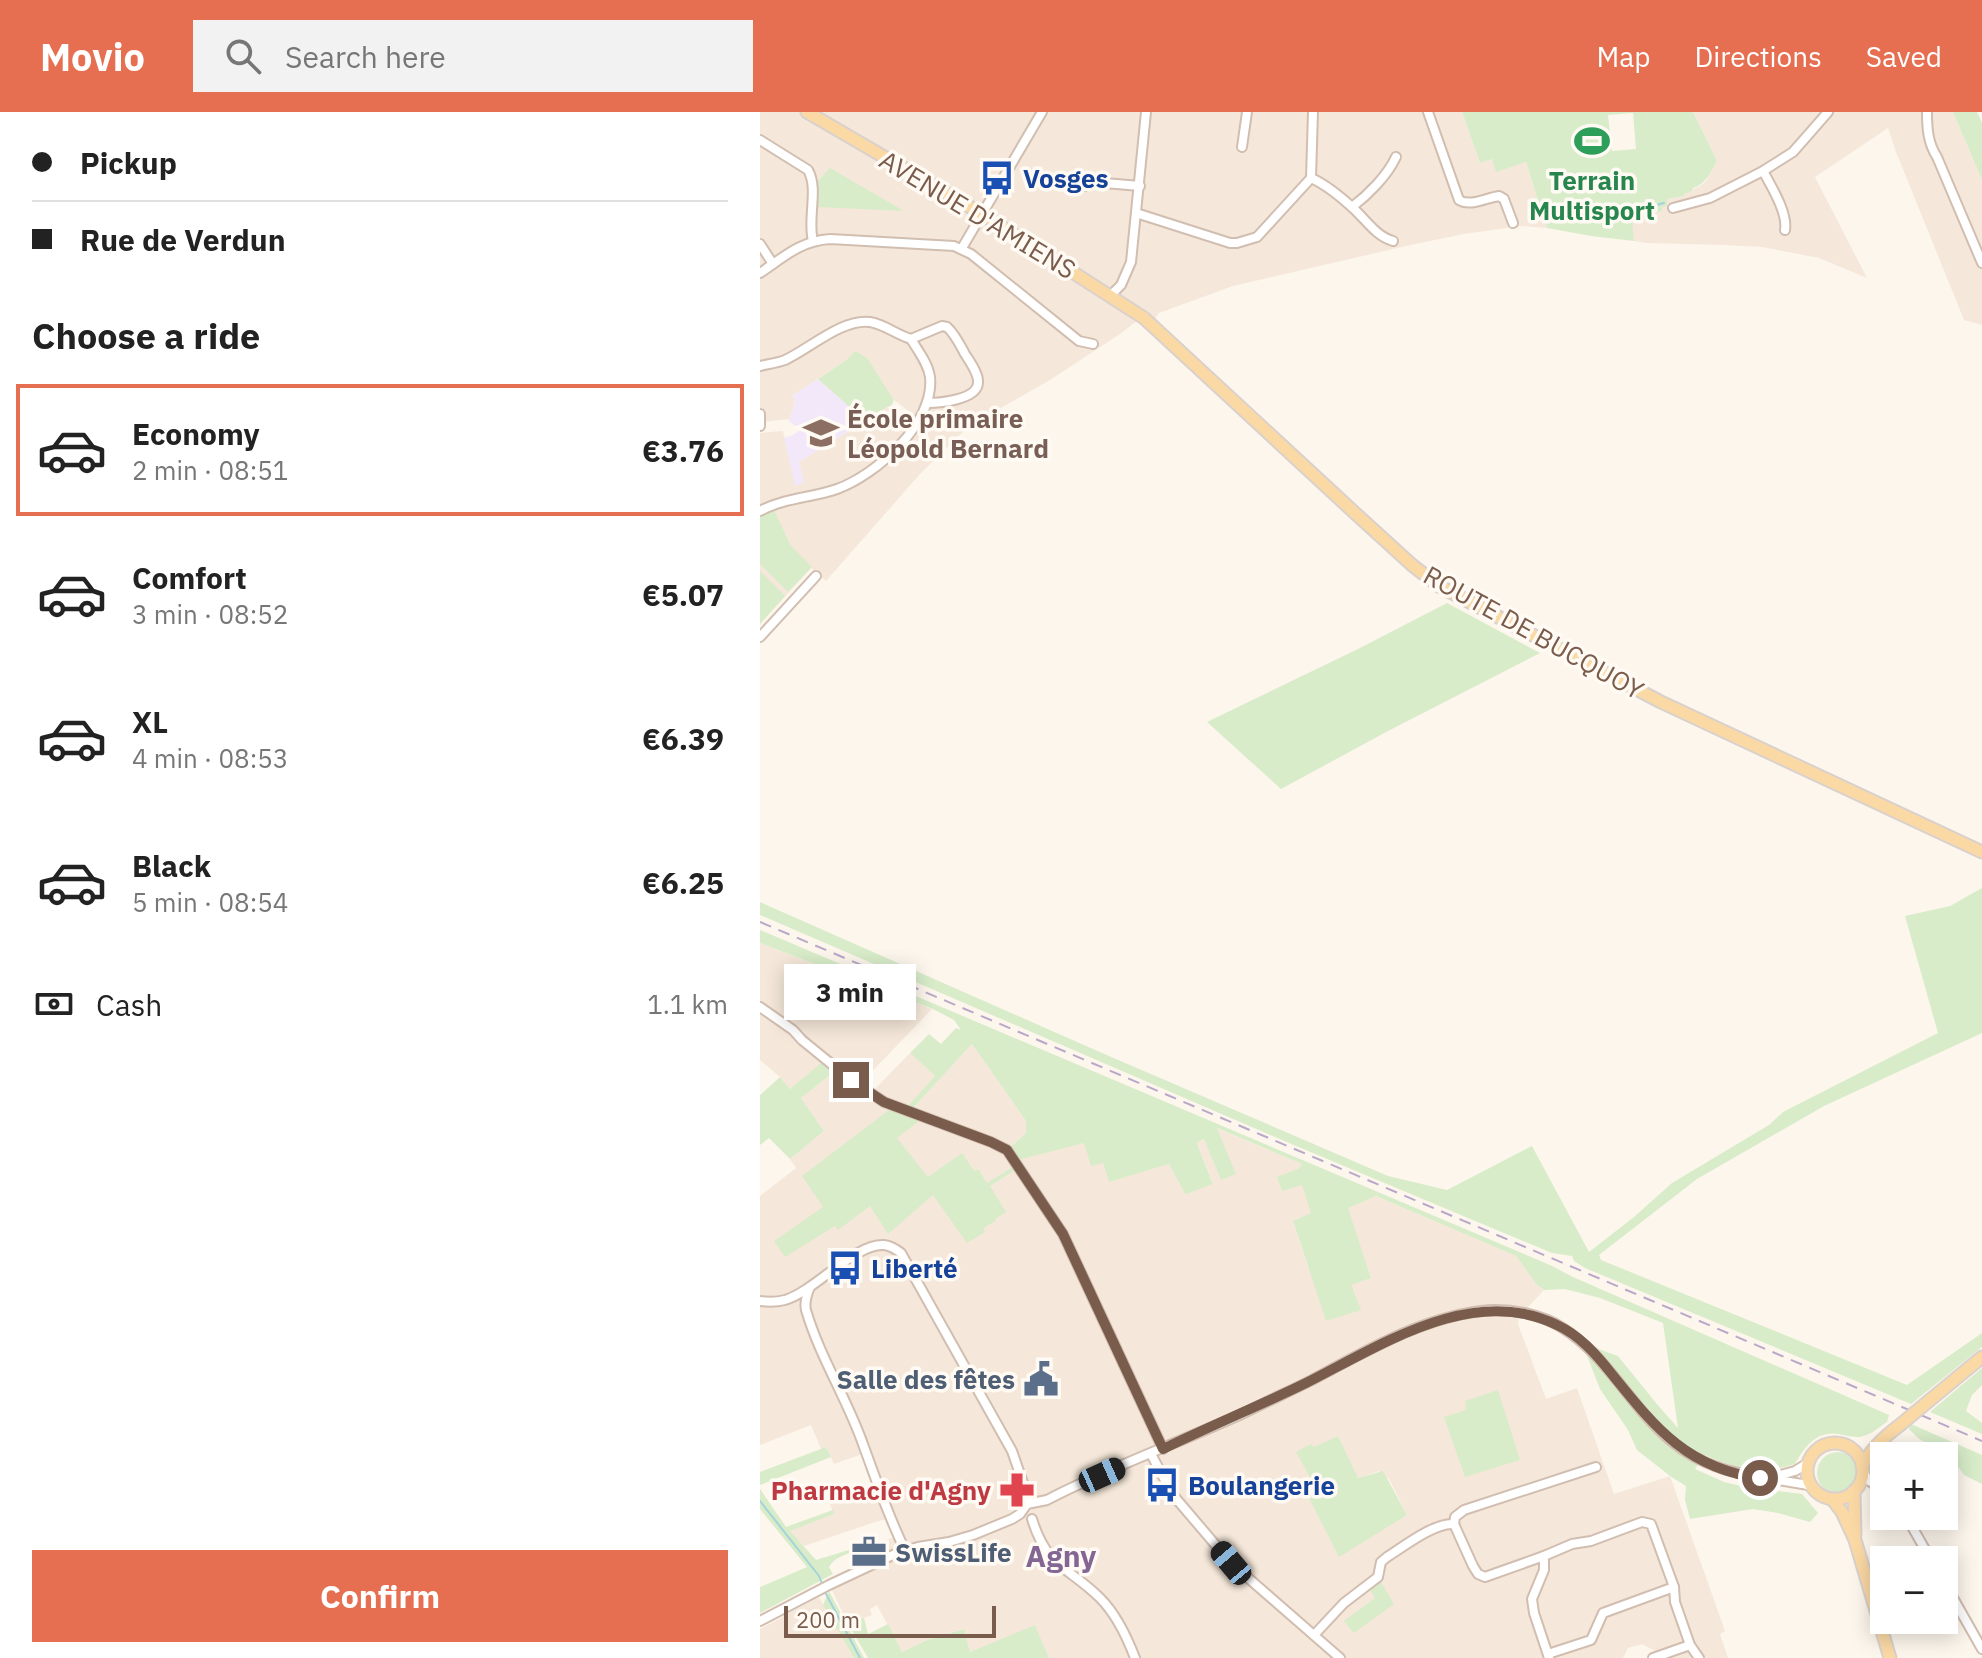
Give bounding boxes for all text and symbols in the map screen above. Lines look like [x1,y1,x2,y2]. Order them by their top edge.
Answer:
search box [193,20,753,92]
text: Movio [40,32,145,81]
icon: search [221,34,265,78]
text: Search here [285,37,446,76]
text: Map [1596,38,1650,75]
text: Directions [1694,38,1822,75]
text: Saved [1866,38,1942,75]
sports icon: Terrain Multisport [1573,122,1611,160]
street label: AVENUE D'AMIENS [874,142,1082,286]
text: Pickup [80,143,177,182]
bus stop icon: Vosges [978,159,1016,197]
place label: Vosges [1023,161,1109,195]
place label: Terrain Multisport [1529,163,1655,227]
text: Rue de Verdun [80,220,286,259]
text: Choose a ride [32,312,260,359]
place label: École primaire Léopold Bernard [847,401,1049,465]
icon: car [36,414,108,486]
text: Economy [132,414,260,453]
school or university icon: École primaire Léopold Bernard [802,414,840,452]
text: €3.76 [642,431,724,470]
text: 2 min · 08:51 [132,453,288,487]
street label: ROUTE DE BUCQUOY [1418,557,1651,707]
icon: car [36,558,108,630]
text: Comfort [132,558,247,597]
text: €5.07 [642,575,724,614]
text: 3 min · 08:52 [132,597,288,631]
icon: car [36,702,108,774]
text: XL [132,702,168,741]
text: €6.39 [642,719,724,758]
text: 4 min · 08:53 [132,741,288,775]
icon: car [36,846,108,918]
text: Black [132,846,211,885]
text: €6.25 [642,863,724,902]
text: 5 min · 08:54 [132,885,288,919]
callout: 3 min [785,964,917,1020]
text: 3 min [816,975,884,1009]
icon: cash [32,982,76,1026]
text: Cash [96,985,162,1024]
text: 1.1 km [647,987,728,1021]
route end [833,1062,869,1098]
bus stop icon: Liberté [826,1249,864,1287]
place label: Liberté [871,1251,958,1285]
public building icon: Salle des fêtes [1022,1360,1060,1398]
place label: Salle des fêtes [837,1362,1015,1396]
map controls [1870,1442,1958,1634]
button: + [1870,1442,1958,1530]
car [1075,1454,1129,1496]
route start [1742,1460,1778,1496]
bus stop icon: Boulangerie [1143,1466,1181,1504]
place label: Boulangerie [1188,1468,1335,1502]
pharmacy icon: Pharmacie d'Agny [998,1471,1036,1509]
place label: Pharmacie d'Agny [771,1473,991,1507]
office icon: SwissLife [850,1533,888,1571]
place label: SwissLife [895,1535,1012,1569]
district label: Agny [1026,1536,1096,1575]
car [1206,1537,1256,1589]
button: − [1870,1546,1958,1634]
button: Confirm [32,1550,728,1642]
scale bar [784,1602,996,1638]
text: 200 m [796,1605,860,1634]

